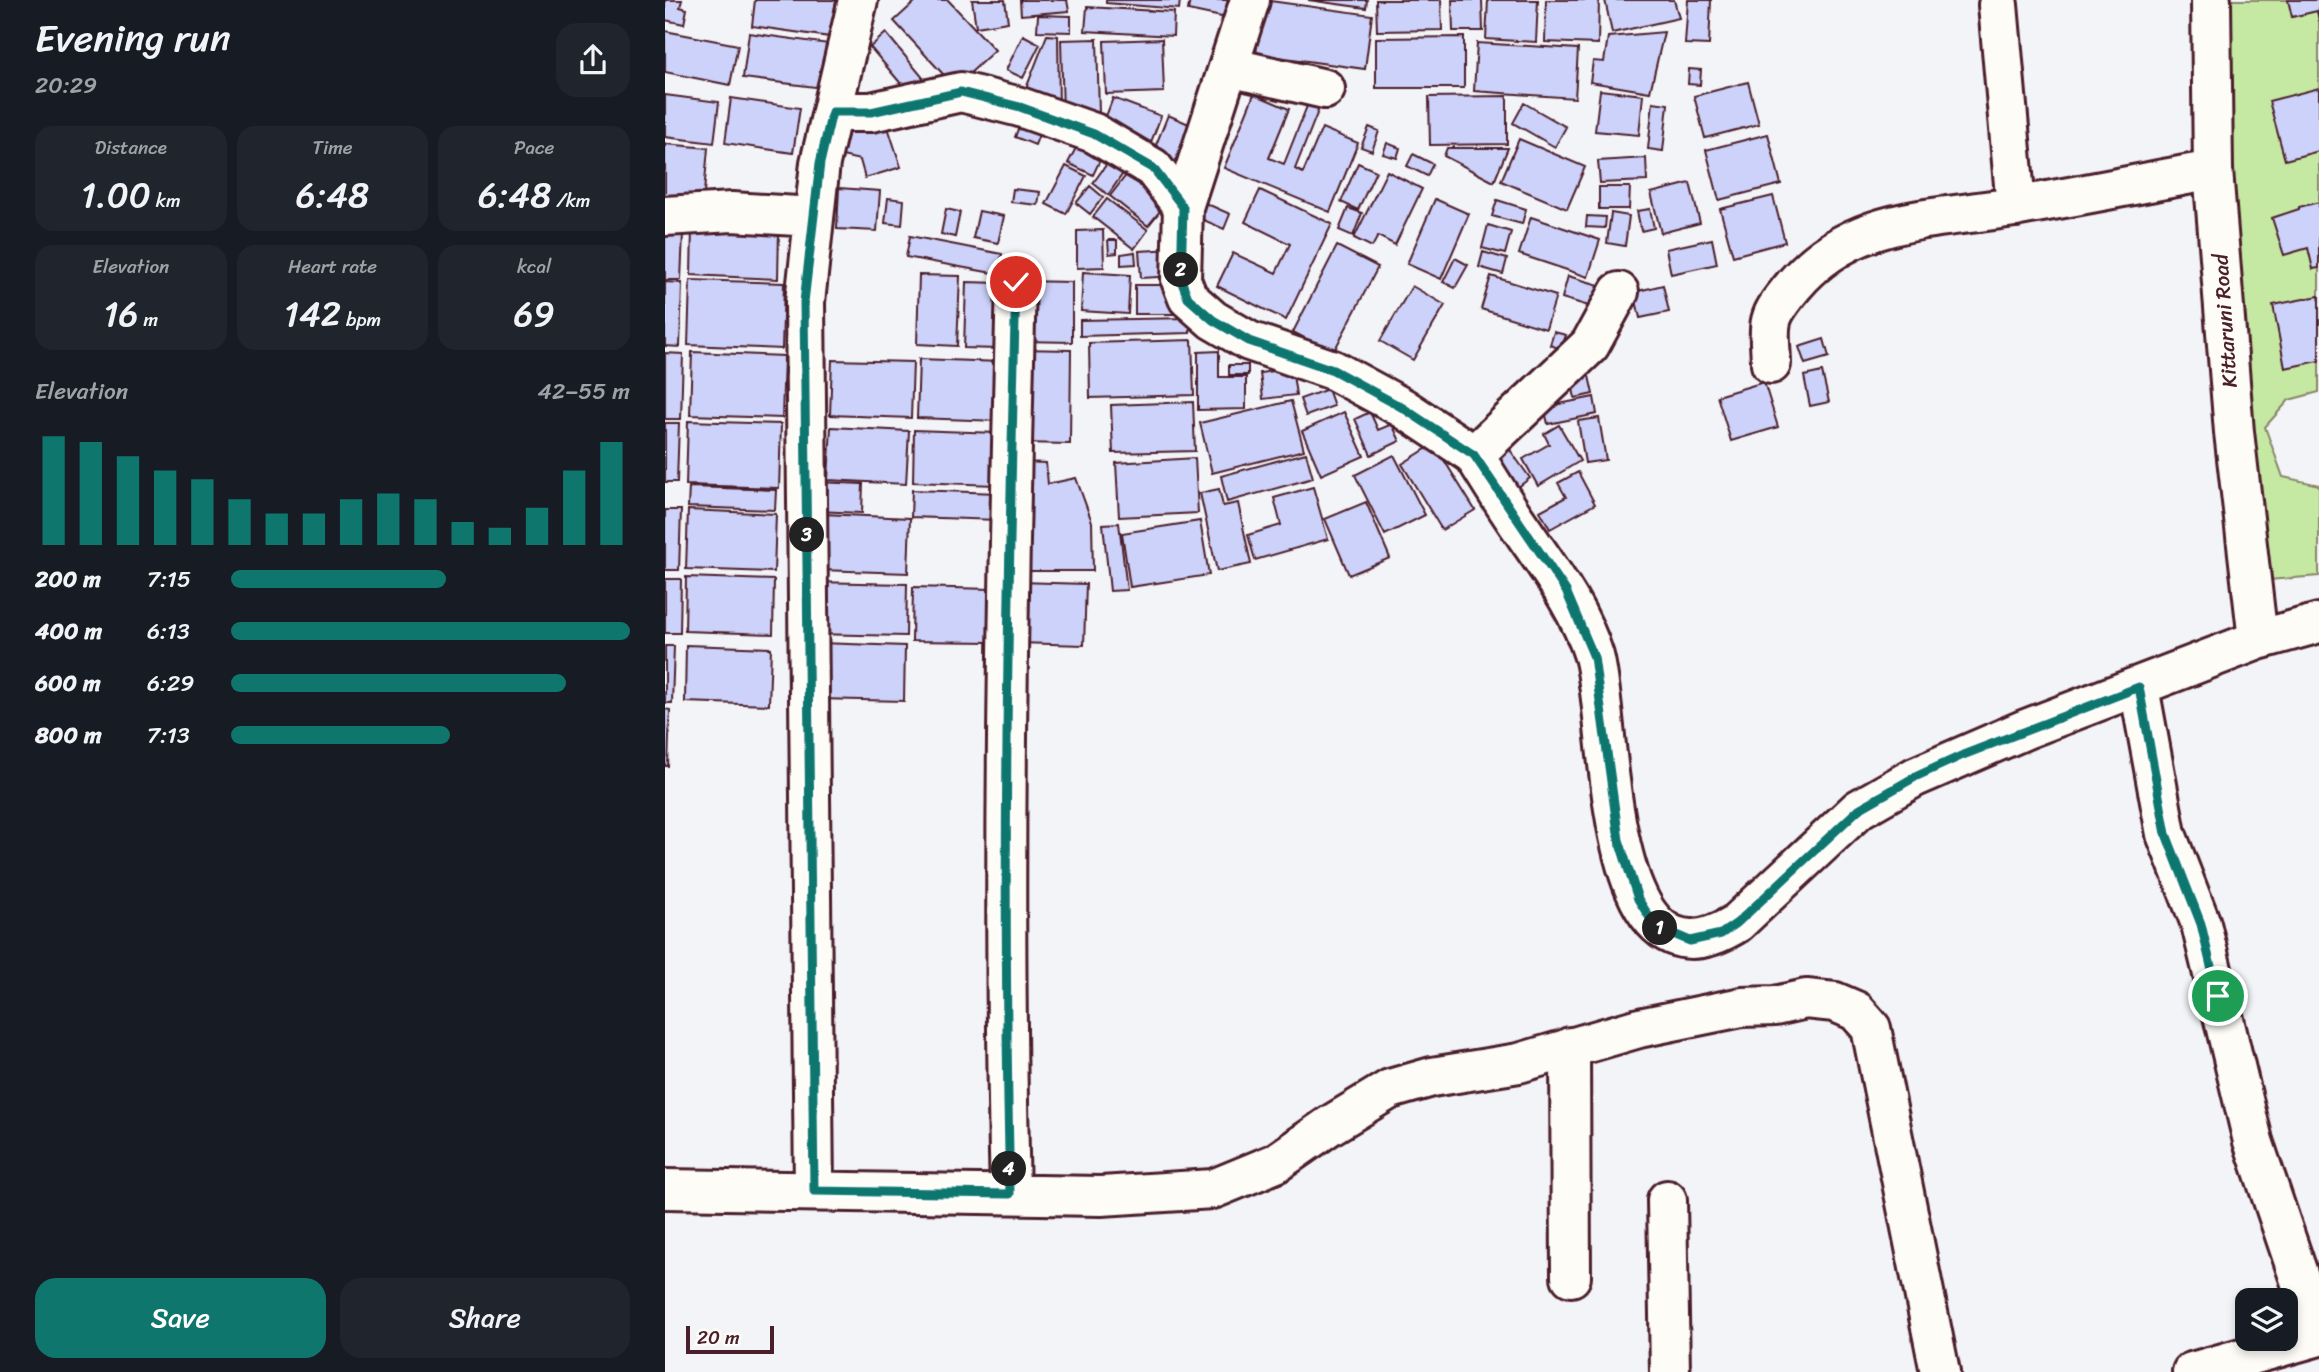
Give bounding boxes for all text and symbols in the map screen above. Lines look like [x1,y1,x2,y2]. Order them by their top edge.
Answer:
text: Evening run [35,5,231,72]
button: share [556,23,630,97]
text: 20:29 [35,65,97,106]
text: Distance [95,131,167,164]
text: Time [312,131,353,164]
text: Pace [514,131,554,164]
text: 1.00 [81,164,151,226]
text: 6:48 [296,164,369,226]
text: 6:48 [478,164,551,226]
text: km [151,184,181,217]
text: /km [551,184,590,217]
text: Elevation [92,250,169,283]
text: Heart rate [288,250,377,283]
text: kcal [517,250,551,283]
street label: Kittaruni Road [2201,251,2249,389]
pin [986,252,1046,312]
pin: 2 [1163,252,1199,288]
text: 2 [1175,253,1186,286]
icon: check [997,263,1035,301]
text: 16 [104,283,139,345]
text: 142 [284,283,341,345]
text: 69 [513,283,555,345]
text: m [139,303,158,336]
text: bpm [341,303,381,336]
text: Elevation [35,371,128,412]
text: 42–55 m [538,371,630,412]
pin: 3 [789,518,825,552]
text: 3 [801,518,812,551]
text: 200 m [35,559,101,600]
text: 7:15 [147,559,191,600]
text: 400 m [35,611,102,652]
text: 6:13 [147,611,190,652]
text: 600 m [35,663,101,704]
text: 6:29 [147,663,194,704]
text: 800 m [35,715,102,756]
text: 7:13 [147,715,190,756]
pin: 1 [1643,911,1677,946]
text: 1 [1655,911,1664,944]
pin [2188,966,2248,1026]
icon: arrive [2199,977,2237,1015]
pin: 4 [991,1152,1027,1186]
text: 4 [1003,1152,1014,1185]
button: Save [35,1278,326,1358]
button: Share [340,1278,630,1358]
map controls [2235,1288,2298,1351]
button: layers [2235,1288,2298,1351]
text: 20 m [697,1321,740,1354]
scale bar [686,1323,773,1355]

